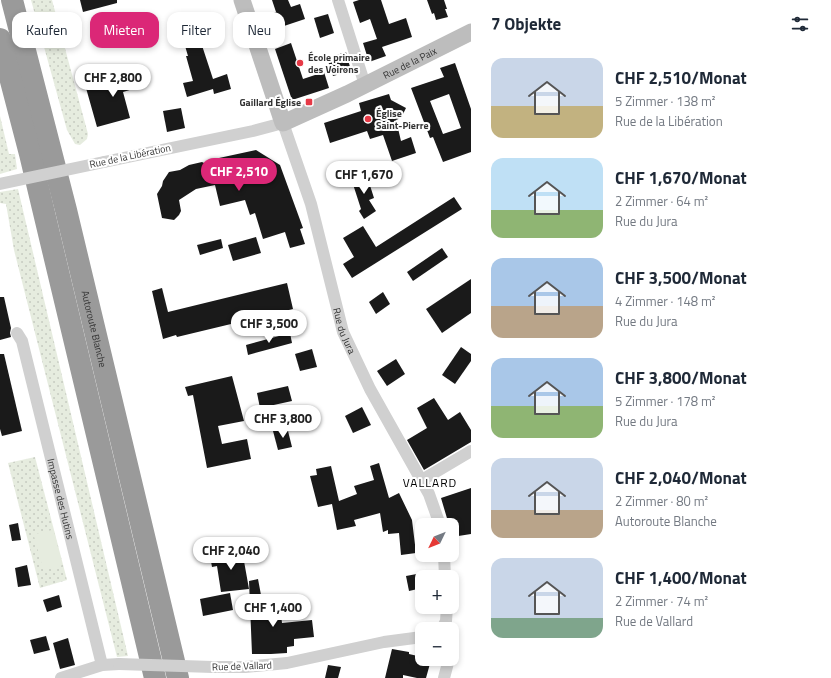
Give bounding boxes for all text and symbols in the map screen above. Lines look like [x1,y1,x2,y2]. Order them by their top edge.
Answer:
text: 7 Objekte [491,11,561,37]
chip: Kaufen [12,12,82,48]
chip: Mieten [90,12,159,48]
chip: Filter [167,12,225,48]
chip: Neu [233,12,285,48]
icon: filters [789,13,811,35]
street label: Rue de la Paix [380,43,440,82]
place label: École primaire des Voirons [308,50,370,77]
marker: École primaire des Voirons [295,58,305,68]
pin: CHF 2,800 [67,64,159,98]
text: CHF 2,510/Monat [615,65,747,91]
text: CHF 2,800 [84,67,142,87]
icon: home [523,74,571,122]
text: 5 Zimmer · 138 m² [615,91,716,111]
place label: Gaillard Église [239,95,301,110]
marker: Gaillard Église [304,97,314,107]
place label: Église Saint-Pierre [376,106,429,133]
text: Rue de la Libération [615,111,723,131]
marker: Église Saint-Pierre [363,114,373,124]
street label: Rue de la Libération [88,140,172,172]
pin: CHF 2,510 [193,158,285,192]
text: CHF 2,510 [210,161,268,181]
pin: CHF 1,670 [318,161,410,195]
text: CHF 1,670 [335,164,393,184]
text: CHF 1,670/Monat [615,165,747,191]
icon: home [523,174,571,222]
text: 2 Zimmer · 64 m² [615,191,708,211]
text: Rue du Jura [615,211,678,231]
text: CHF 3,500/Monat [615,265,747,291]
icon: home [523,274,571,322]
street label: Autoroute Blanche [78,289,111,369]
text: 4 Zimmer · 148 m² [615,291,716,311]
street label: Rue du Jura [330,306,360,356]
pin: CHF 3,500 [223,310,315,344]
text: Rue du Jura [615,311,678,331]
text: CHF 3,500 [240,313,298,333]
text: CHF 3,800/Monat [615,365,747,391]
icon: home [523,374,571,422]
text: 5 Zimmer · 178 m² [615,391,716,411]
pin: CHF 3,800 [237,405,329,439]
text: CHF 3,800 [254,408,312,428]
text: Rue du Jura [615,411,678,431]
street label: Impasse des Hutins [44,457,78,541]
text: CHF 2,040/Monat [615,465,747,491]
district label: VALLARD [403,473,457,492]
icon: home [523,474,571,522]
text: 2 Zimmer · 80 m² [615,491,708,511]
text: Autoroute Blanche [615,511,717,531]
north arrow [415,518,459,562]
map controls [415,518,459,666]
pin: CHF 2,040 [185,537,277,571]
text: CHF 2,040 [202,540,260,560]
text: CHF 1,400/Monat [615,565,747,591]
button: + [415,570,459,614]
icon: home [523,574,571,622]
text: 2 Zimmer · 74 m² [615,591,708,611]
pin: CHF 1,400 [227,594,319,628]
text: CHF 1,400 [244,597,302,617]
text: Rue de Vallard [615,611,693,631]
button: − [415,622,459,666]
street label: Rue de Vallard [212,657,272,675]

